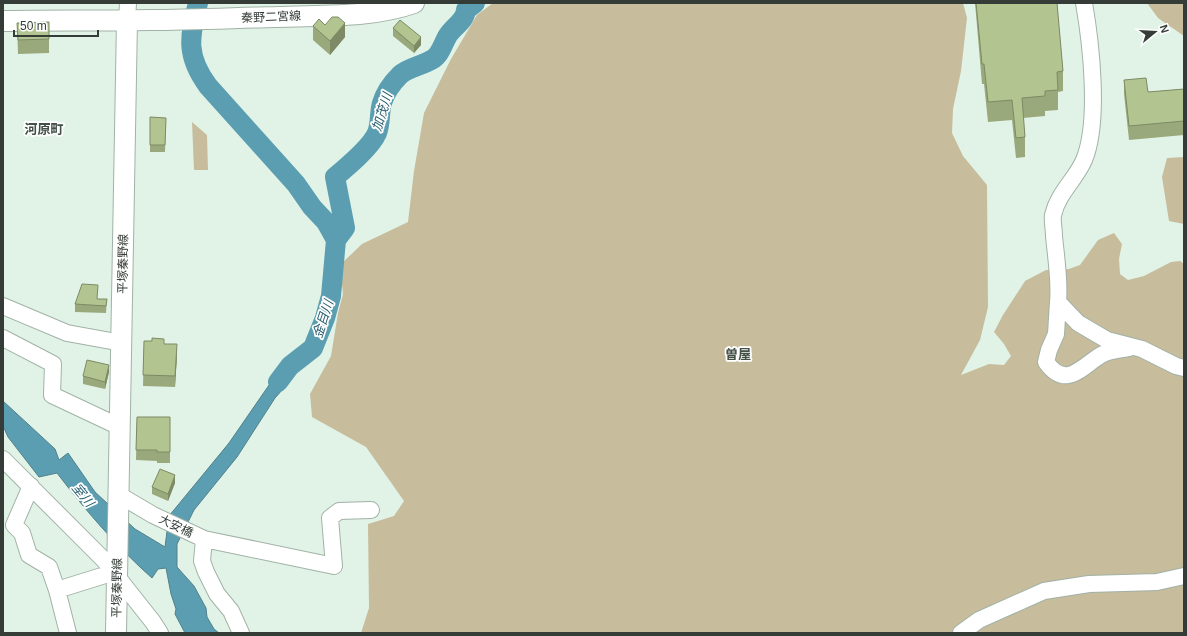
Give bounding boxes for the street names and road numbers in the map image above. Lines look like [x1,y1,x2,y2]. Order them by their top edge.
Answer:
street label: 秦野二宮線 [241,9,301,25]
street label: 平塚秦野線 [115,234,131,294]
street label: 大安橋 [157,512,195,540]
street label: 平塚秦野線 [109,558,125,618]

